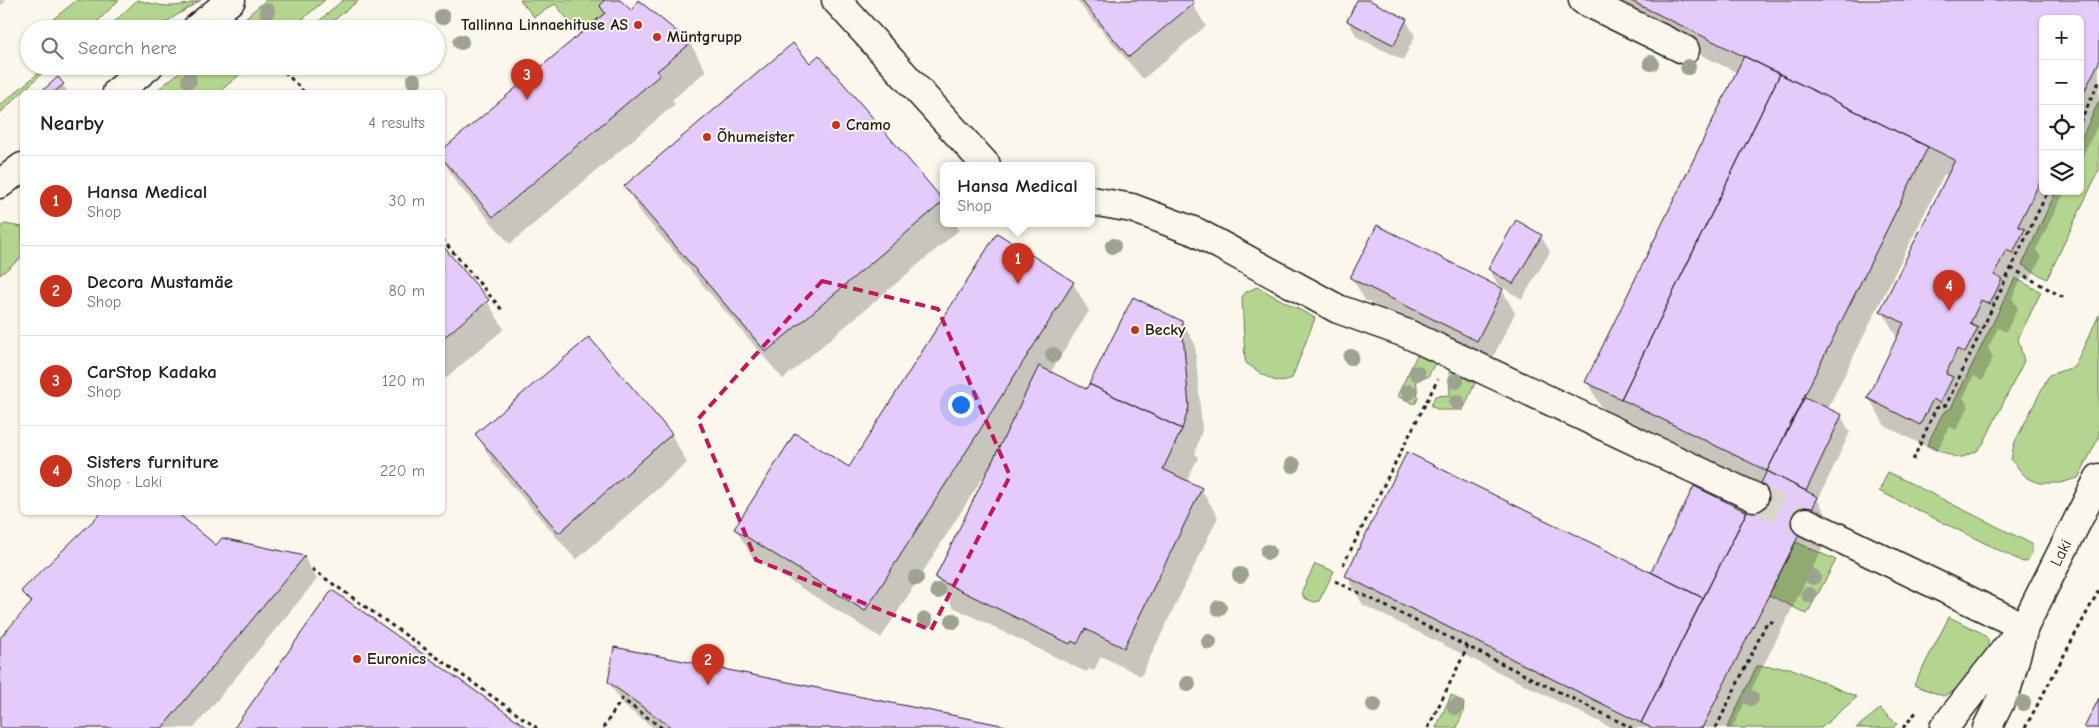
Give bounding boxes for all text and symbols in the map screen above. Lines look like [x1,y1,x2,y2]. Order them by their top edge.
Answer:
map controls [2039,15,2084,195]
button: + [2039,15,2084,60]
place label: Tallinna Linnaehituse AS [461,16,628,34]
marker: Tallinna Linnaehituse AS [632,19,644,31]
search box [20,20,445,75]
place label: Müntgrupp [667,28,742,46]
marker: Müntgrupp [651,31,663,43]
icon: search [38,34,66,62]
text: Search here [78,37,177,59]
pin: 3 [511,59,543,100]
button: − [2039,60,2084,105]
button: locate [2039,105,2084,150]
text: Nearby [40,111,104,135]
text: 4 results [368,114,425,132]
place label: Cramo [846,116,891,134]
marker: Cramo [830,119,842,131]
place label: Õhumeister [717,127,795,146]
marker: Õhumeister [701,131,713,143]
button: layers [2039,150,2084,195]
popup [940,162,1095,227]
text: Hansa Medical [957,175,1078,197]
text: Hansa Medical [87,181,207,203]
text: 1 [53,192,59,210]
text: 30 m [389,192,425,210]
text: Shop [957,197,992,215]
text: Shop [87,203,121,221]
pin: 1 [1002,243,1034,284]
pin: 4 [1933,270,1965,311]
text: Decora Mustamäe [87,271,233,293]
text: 2 [52,282,60,300]
text: 80 m [388,282,425,300]
text: Shop [87,293,121,311]
place label: Becky [1145,321,1186,339]
marker: Becky [1129,324,1141,336]
text: CarStop Kadaka [87,361,217,383]
text: 3 [52,372,60,390]
text: 120 m [382,372,425,390]
text: Shop [87,383,121,401]
your location [948,392,974,418]
text: Sisters furniture [87,451,219,473]
text: 4 [52,462,60,480]
text: 220 m [380,462,425,480]
text: Shop · Laki [87,473,162,491]
street label: Laki [2047,537,2075,569]
pin: 2 [692,644,724,685]
place label: Euronics [367,650,426,668]
marker: Euronics [351,653,363,665]

